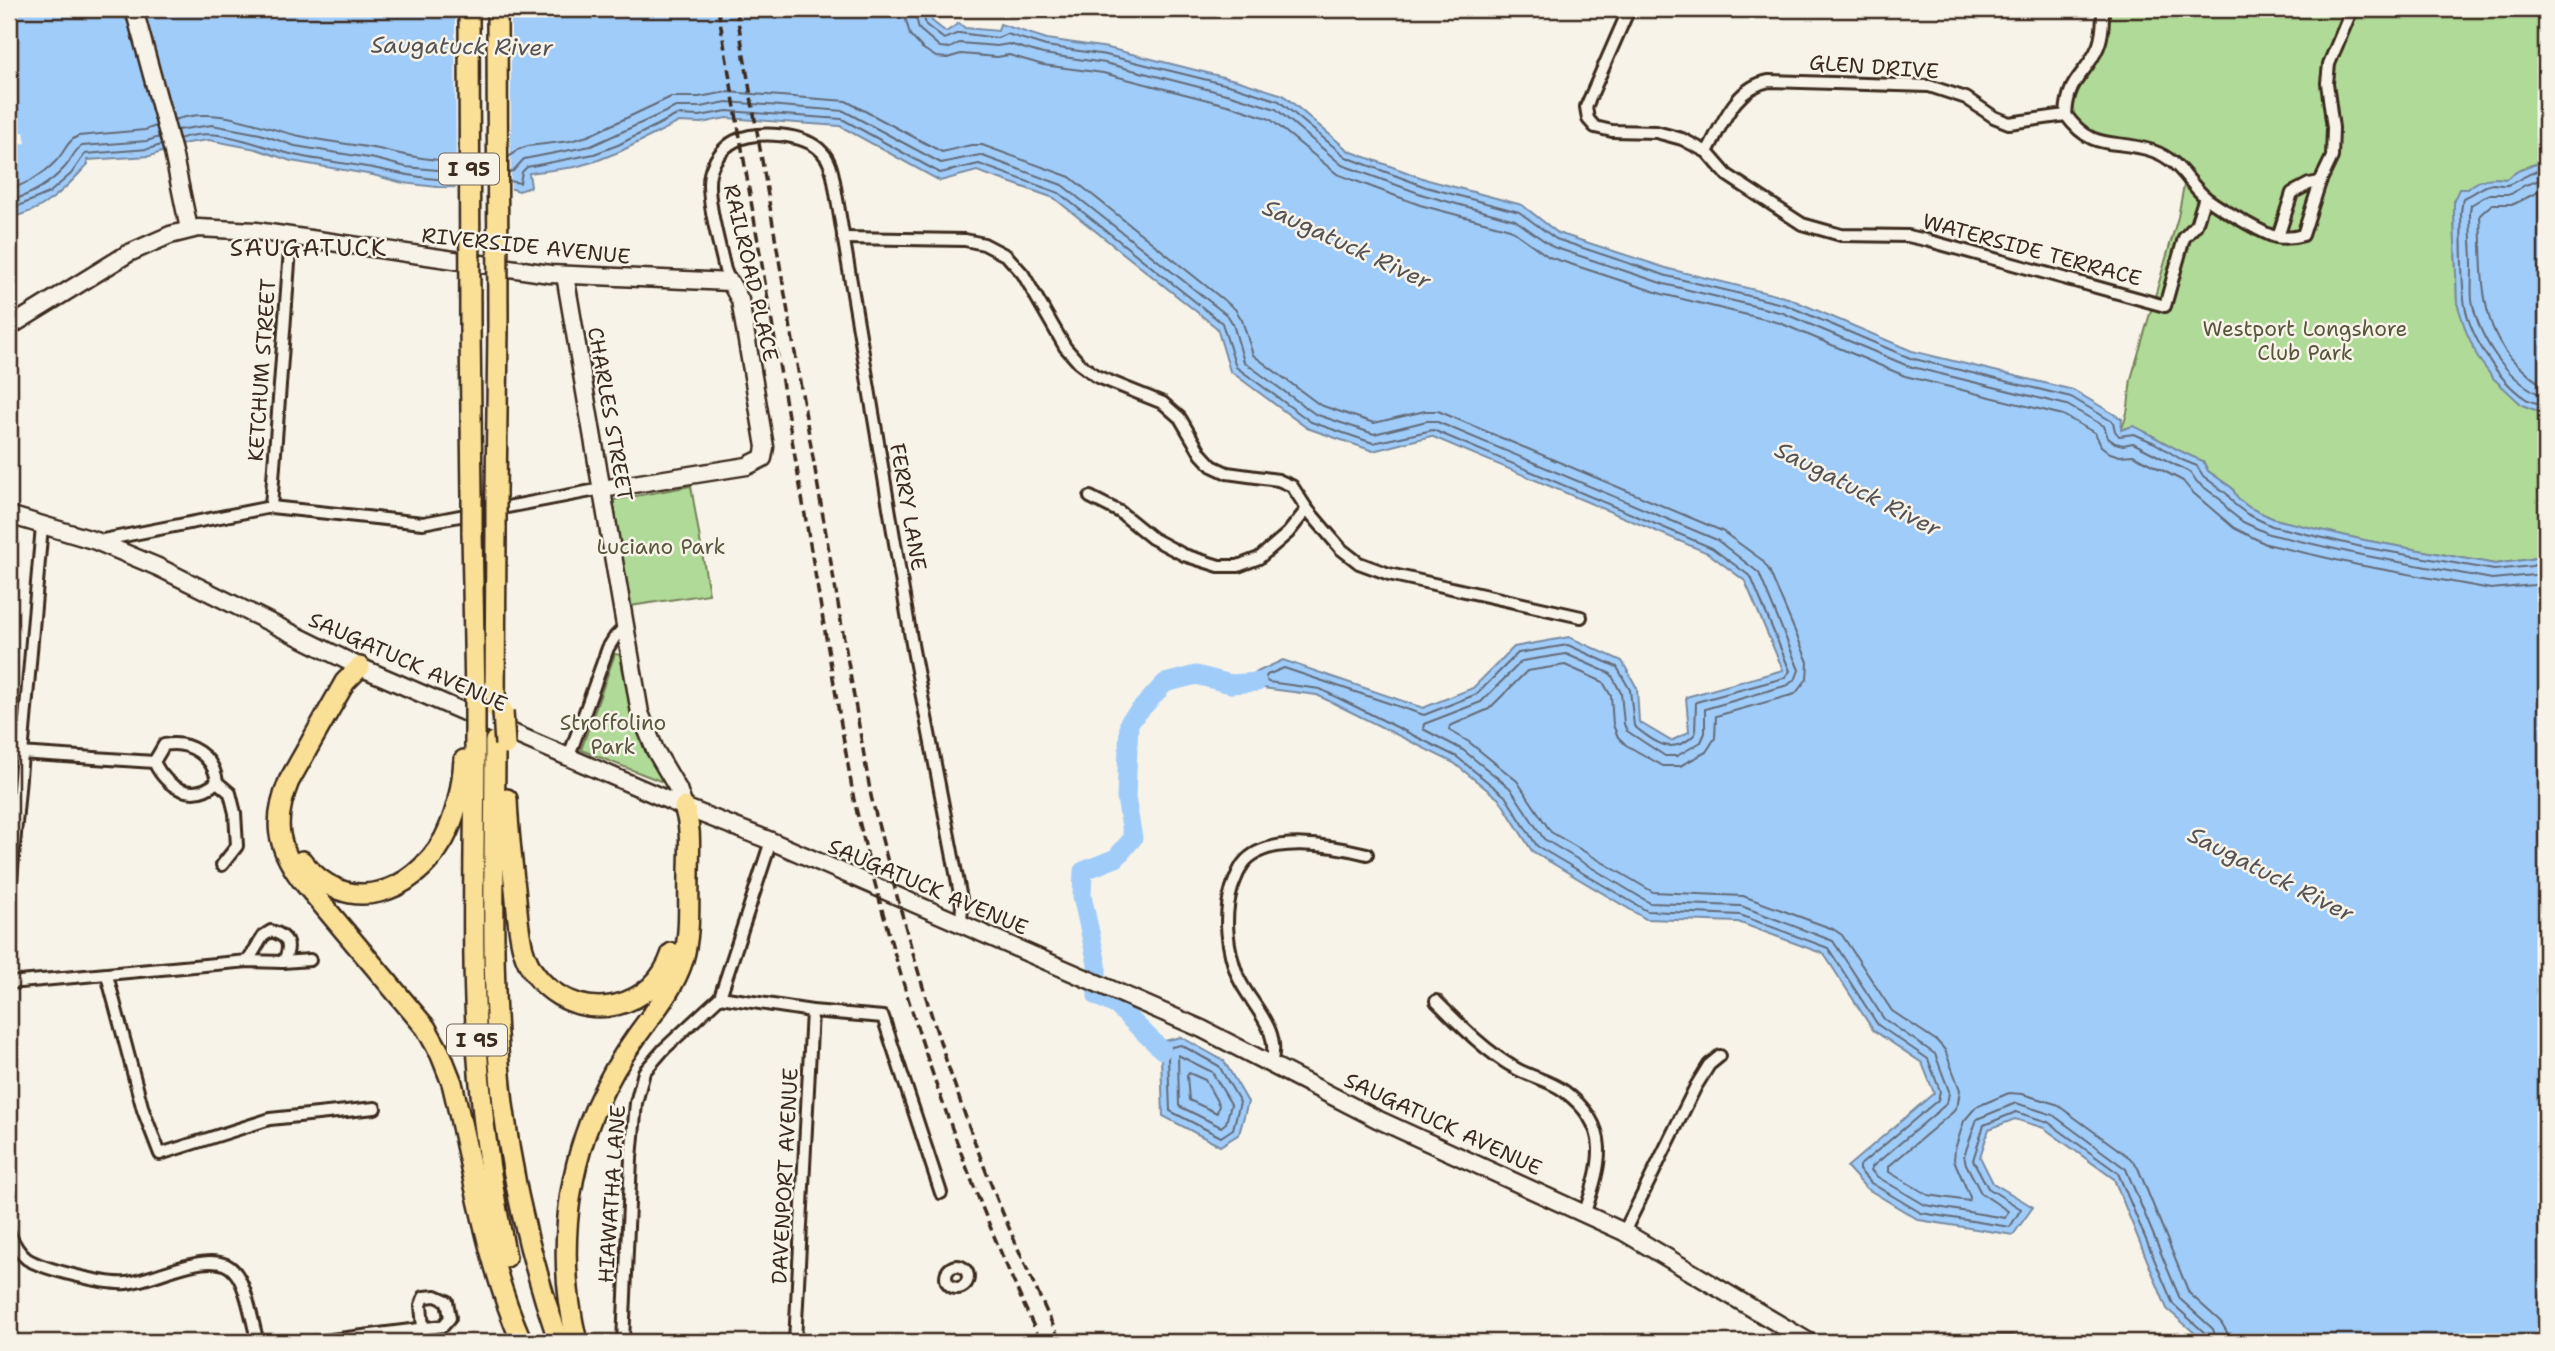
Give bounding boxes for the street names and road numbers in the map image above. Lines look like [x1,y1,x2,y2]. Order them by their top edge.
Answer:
street label: GLEN DRIVE [1808,48,1940,86]
road number: I 95 [439,154,499,184]
street label: RAILROAD PLACE [717,182,785,364]
street label: WATERSIDE TERRACE [1919,207,2145,293]
street label: RIVERSIDE AVENUE [420,221,632,271]
street label: KETCHUM STREET [242,278,282,462]
street label: CHARLES STREET [581,325,639,503]
street label: FERRY LANE [883,441,933,573]
street label: SAUGATUCK AVENUE [304,606,512,718]
street label: SAUGATUCK AVENUE [824,832,1032,942]
road number: I 95 [447,1024,507,1056]
street label: SAUGATUCK AVENUE [1340,1066,1546,1182]
street label: DAVENPORT AVENUE [765,1067,805,1285]
street label: HIAWATHA LANE [592,1104,632,1284]

